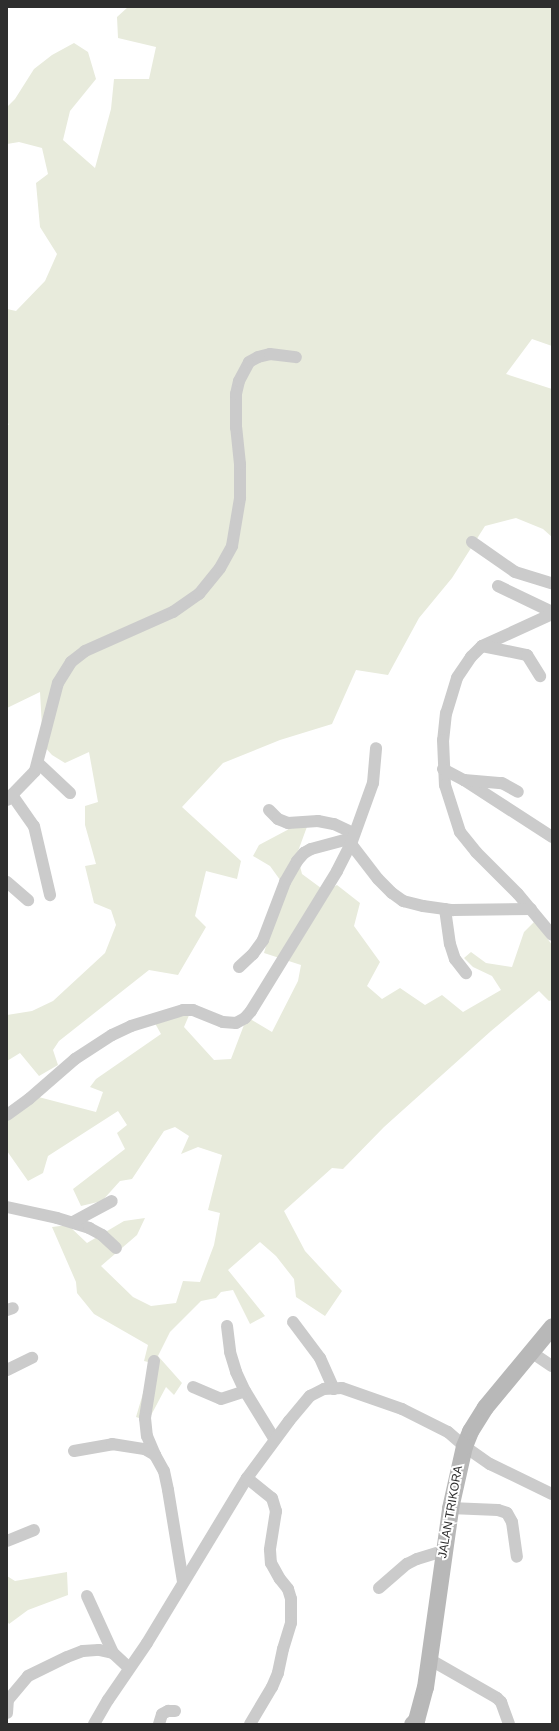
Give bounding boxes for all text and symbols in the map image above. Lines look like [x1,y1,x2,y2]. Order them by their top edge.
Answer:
street label: JALAN TRIKORA [436,1464,466,1560]

